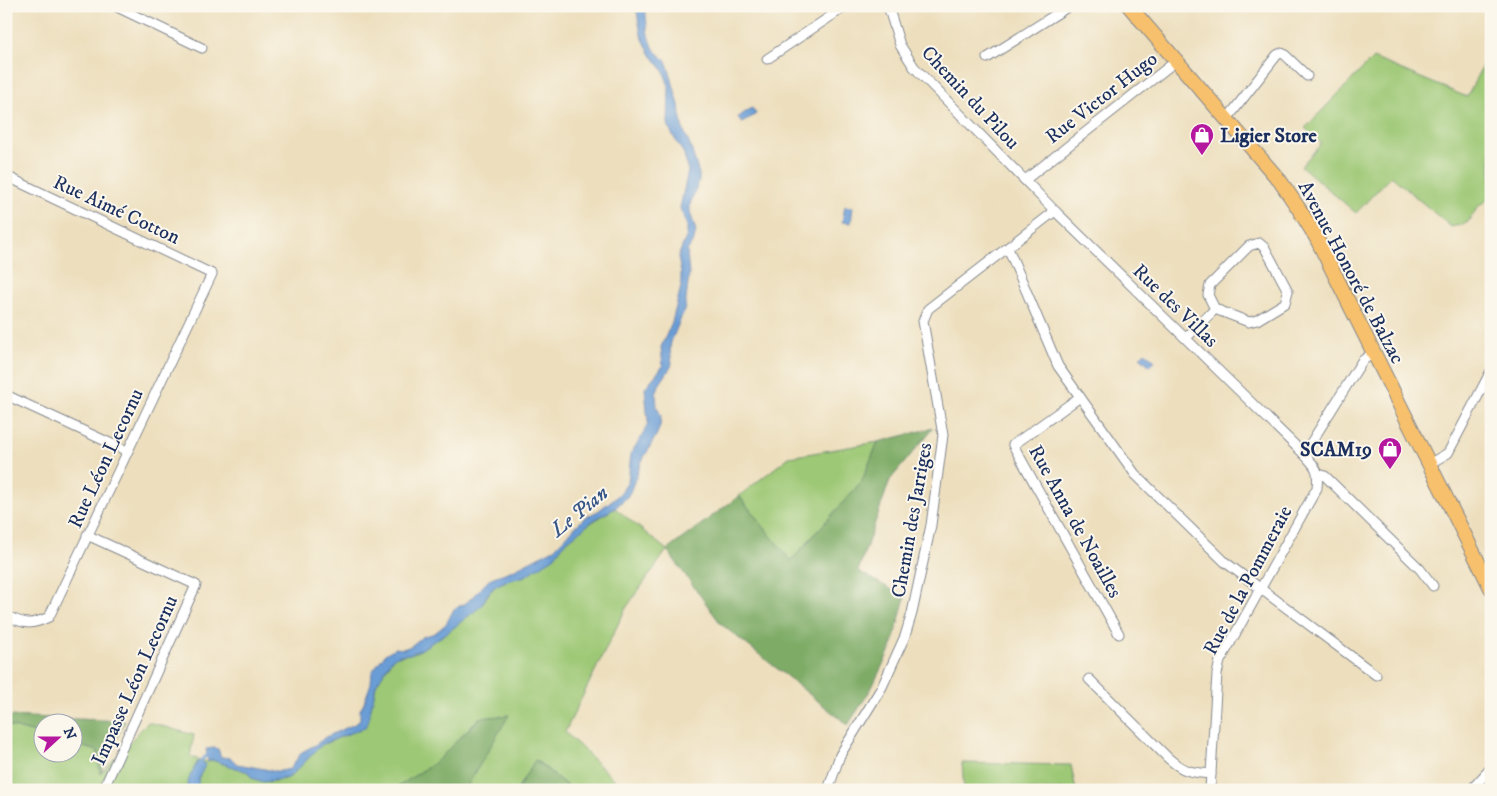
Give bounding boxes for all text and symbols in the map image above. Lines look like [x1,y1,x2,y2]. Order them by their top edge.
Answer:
street label: Chemin du Pilou [915,41,1024,155]
street label: Rue Victor Hugo [1041,47,1163,150]
shop icon: Ligier Store [1189,122,1215,156]
place label: Ligier Store [1220,124,1317,149]
street label: Rue Aimé Cotton [49,170,184,251]
street label: Avenue Honoré de Balzac [1292,177,1410,369]
street label: Rue des Villas [1127,259,1223,353]
street label: Rue Léon Lecornu [63,385,150,532]
shop icon: SCAM19 [1377,436,1403,470]
place label: SCAM19 [1300,438,1372,463]
street label: Chemin des Jarriges [887,440,938,600]
street label: Rue Anna de Noailles [1022,441,1127,603]
water label: Le Pian [545,480,614,544]
street label: Rue de la Pommeraie [1198,502,1298,660]
street label: Impasse Léon Lecornu [87,592,184,769]
north arrow [32,714,82,764]
text: N [59,725,80,743]

